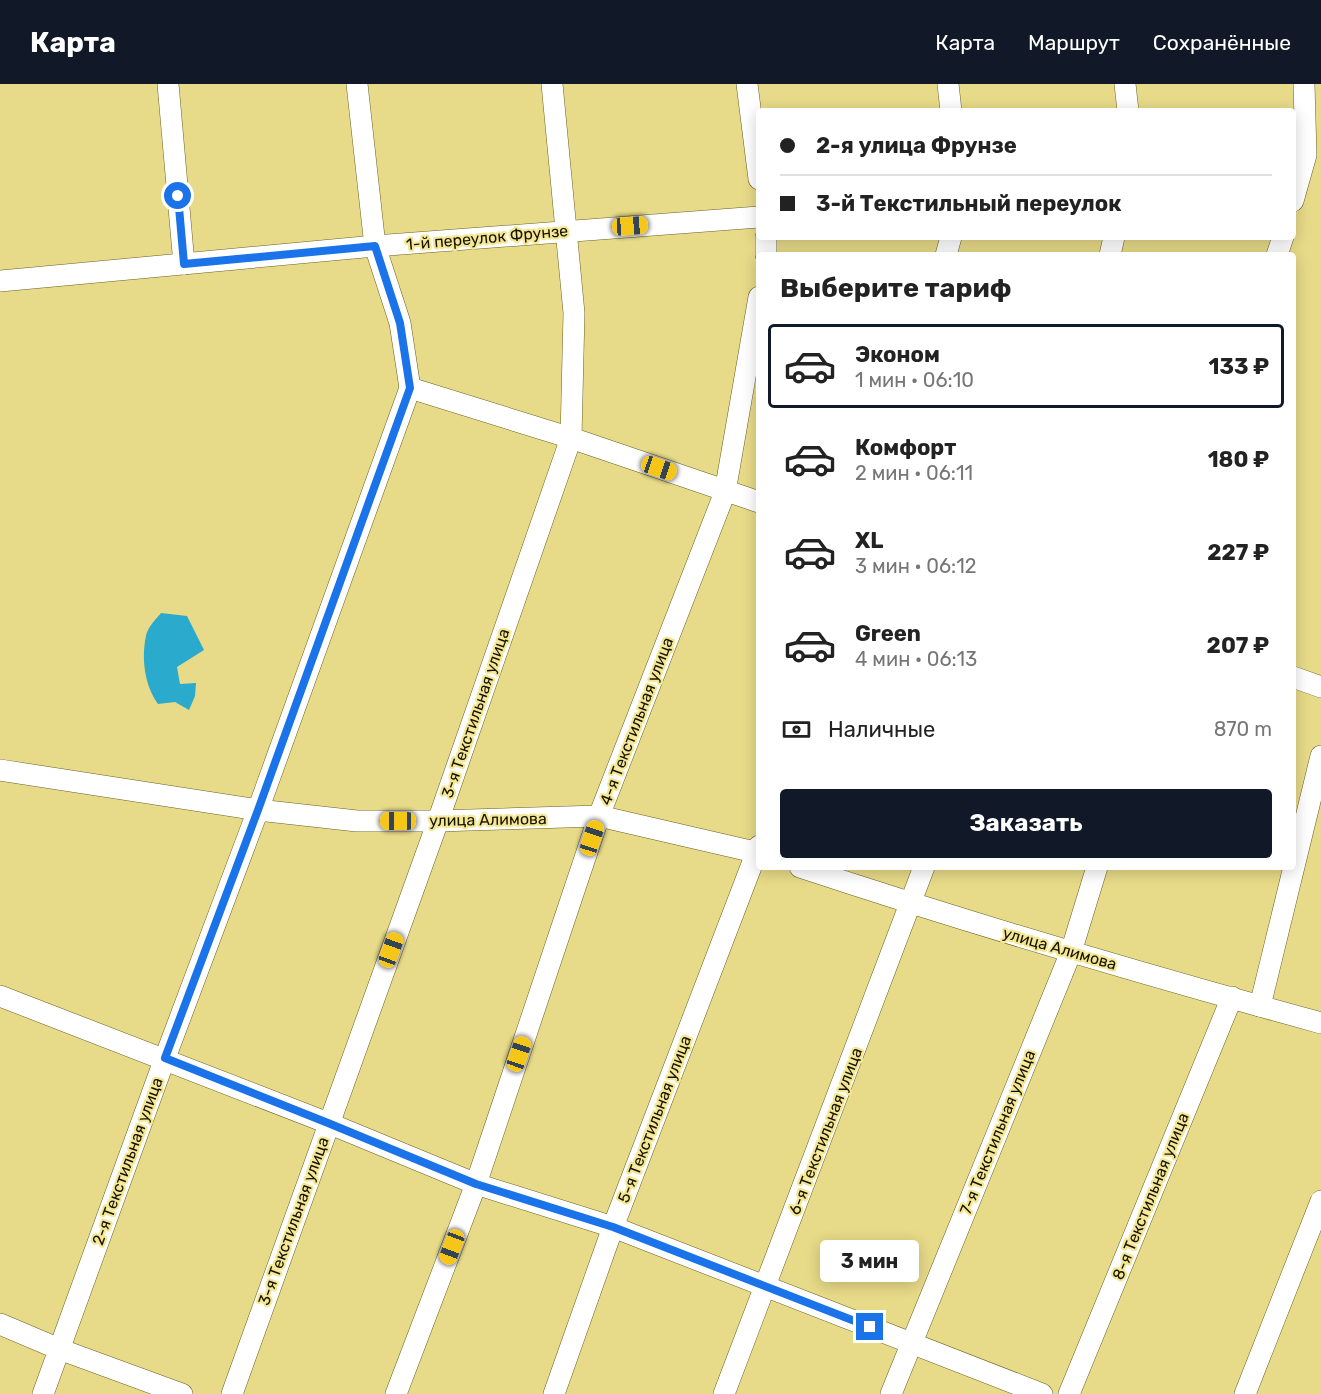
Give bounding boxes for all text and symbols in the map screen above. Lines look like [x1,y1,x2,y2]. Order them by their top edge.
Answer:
text: Карта [30,26,116,59]
text: Карта [935,30,995,55]
text: Маршрут [1028,30,1120,55]
text: Сохранённые [1153,30,1291,55]
text: 2-я улица Фрунзе [816,132,1017,159]
route start [164,182,191,209]
text: 3-й Текстильный переулок [816,190,1122,217]
car [611,216,649,236]
street label: 1-й переулок Фрунзе [405,221,569,254]
text: Выберите тариф [780,272,1011,304]
icon: car [783,339,837,393]
text: Эконом [855,341,940,368]
text: 133 ₽ [1209,353,1269,380]
text: 1 мин · 06:10 [855,368,974,392]
icon: car [783,432,837,486]
text: Комфорт [855,434,956,461]
text: 180 ₽ [1208,446,1269,473]
car [639,454,679,482]
text: 2 мин · 06:11 [855,461,973,485]
icon: car [783,525,837,579]
text: XL [855,527,883,554]
text: 227 ₽ [1207,539,1269,566]
text: 3 мин · 06:12 [855,554,977,578]
icon: car [783,618,837,672]
text: Green [855,620,921,647]
street label: 3-я Текстильная улица [438,626,513,800]
text: 207 ₽ [1207,632,1269,659]
street label: 4-я Текстильная улица [596,635,677,808]
text: 4 мин · 06:13 [855,647,977,671]
icon: cash [780,713,813,746]
text: Наличные [828,716,935,743]
text: 870 m [1214,717,1272,741]
button: Заказать [780,789,1272,858]
street label: улица Алимова [429,809,547,830]
car [380,812,416,830]
car [578,818,606,858]
street label: улица Алимова [1001,923,1119,974]
car [376,930,406,970]
street label: 5-я Текстильная улица [614,1033,695,1205]
car [505,1034,533,1074]
street label: 6-я Текстильная улица [785,1045,866,1218]
street label: 7-я Текстильная улица [956,1047,1039,1217]
street label: 2-я Текстильная улица [88,1075,167,1248]
street label: 8-я Текстильная улица [1108,1110,1193,1282]
street label: 3-я Текстильная улица [254,1134,333,1308]
car [437,1227,467,1267]
callout: 3 мин [820,1240,920,1282]
text: 3 мин [841,1249,898,1273]
route end [856,1313,883,1340]

